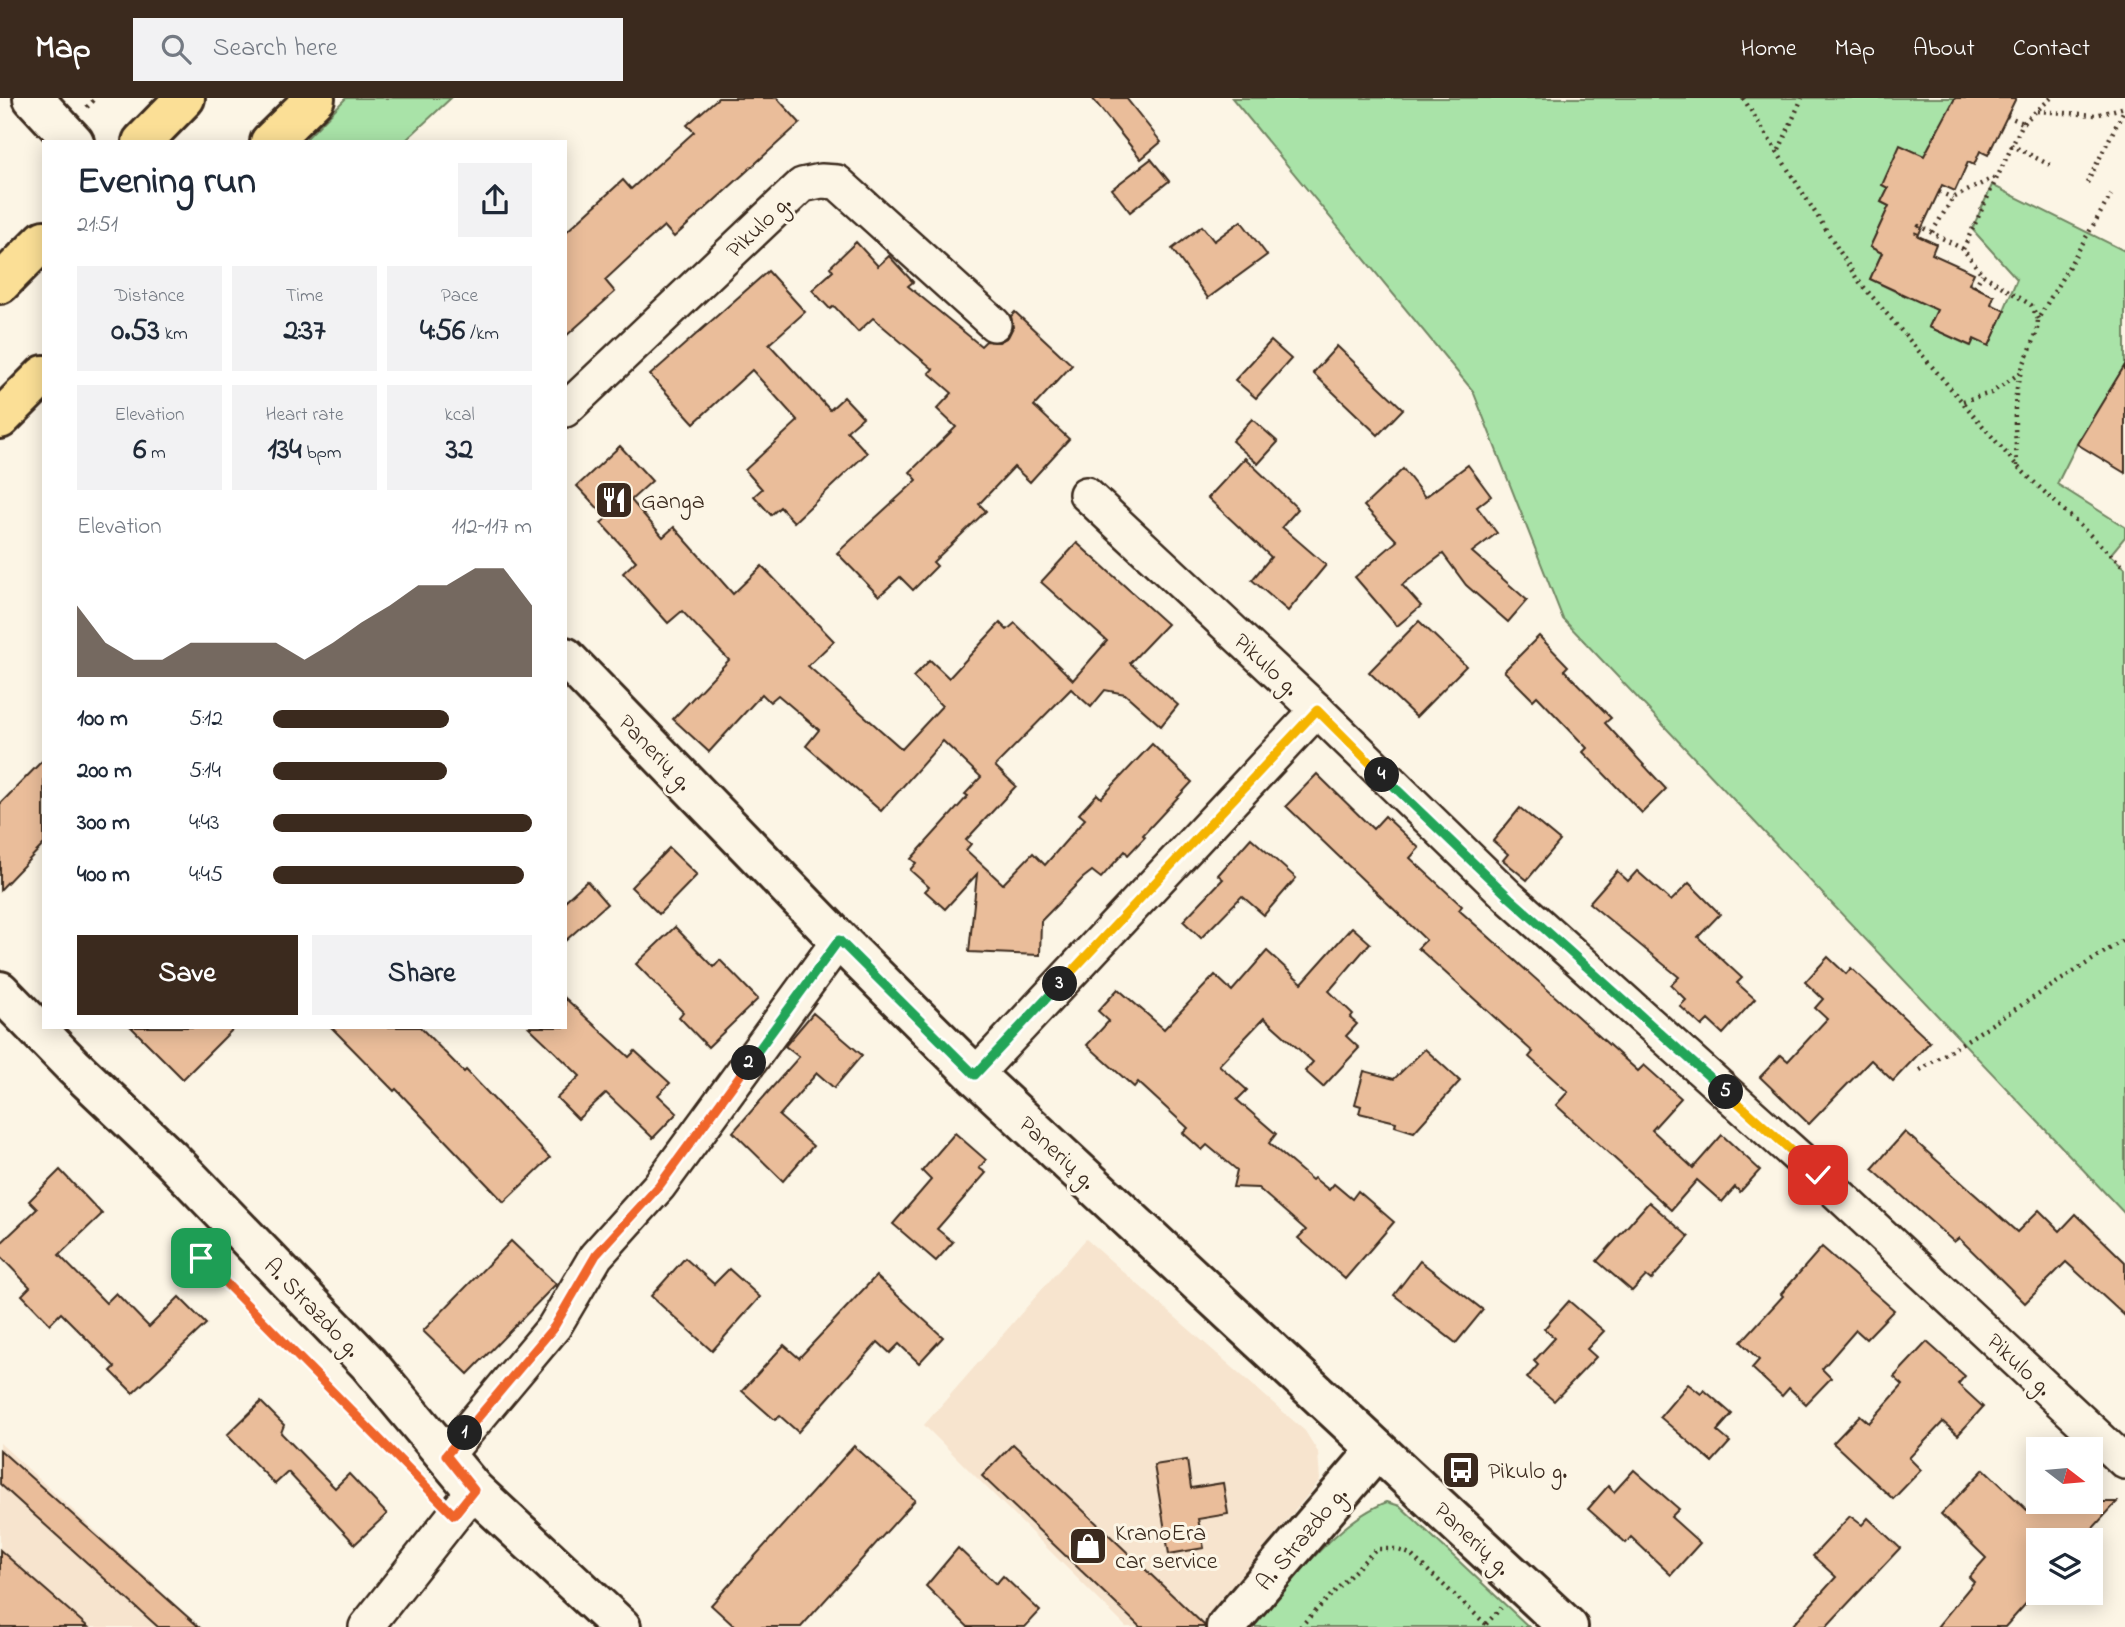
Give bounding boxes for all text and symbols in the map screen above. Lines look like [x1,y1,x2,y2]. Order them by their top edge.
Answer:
search box [133,18,623,81]
text: Map [35,25,91,73]
icon: search [157,30,195,68]
text: Search here [213,30,337,68]
text: Home [1741,32,1797,67]
text: Map [1835,32,1875,67]
text: About [1913,32,1975,67]
text: Contact [2013,32,2090,67]
text: Evening run [77,155,256,211]
button: share [458,163,532,237]
street label: Pikulo g. [719,188,800,268]
text: 21:51 [77,209,118,242]
text: Distance [115,283,185,310]
text: Time [286,283,323,310]
text: Pace [441,283,478,310]
text: 0.53 [111,310,160,354]
text: 2:37 [283,310,326,354]
text: 4:56 [420,310,465,354]
text: km [160,321,188,348]
text: /km [465,321,499,348]
text: Elevation [115,402,184,429]
text: Heart rate [266,402,343,429]
text: kcal [444,402,475,429]
text: 6 [133,429,146,473]
text: 134 [267,429,302,473]
text: 32 [446,429,473,473]
text: m [146,440,166,467]
text: bpm [302,440,342,467]
restaurant icon: Ganga [593,479,635,521]
place label: Ganga [641,485,705,520]
text: Elevation [77,511,162,544]
text: 112–117 m [452,511,532,544]
street label: Pikulo g. [1224,626,1306,706]
text: 100 m [77,703,128,736]
text: 5:12 [189,703,223,736]
street label: Panerių g. [609,707,700,800]
text: 200 m [77,755,132,788]
text: 5:14 [189,755,221,788]
pin: 4 [1364,758,1400,792]
text: 4 [1378,761,1385,788]
text: 300 m [77,807,130,840]
text: 4:43 [189,807,219,840]
text: 400 m [77,859,130,892]
text: 4:45 [189,859,223,892]
button: Save [77,935,298,1015]
button: Share [312,935,532,1015]
pin: 3 [1042,966,1078,1001]
text: 3 [1056,970,1063,997]
pin: 2 [732,1046,766,1080]
text: 2 [744,1049,753,1076]
pin: 5 [1708,1074,1744,1110]
text: 5 [1720,1078,1731,1105]
street label: Panerių g. [1010,1109,1103,1199]
pin [1788,1145,1848,1205]
icon: check [1799,1156,1837,1194]
pin [171,1228,231,1288]
icon: arrive [182,1239,220,1277]
street label: A. Strazdo g. [254,1251,368,1367]
street label: Pikulo g. [1977,1326,2059,1406]
pin: 1 [448,1416,482,1450]
text: 1 [461,1419,468,1446]
north arrow [2026,1437,2104,1514]
map controls [2026,1437,2103,1605]
bus stop icon: Pikulo g. [1440,1449,1482,1491]
place label: Pikulo g. [1488,1455,1567,1490]
street label: A. Strazdo g. [1249,1480,1357,1600]
street label: Panerių g. [1425,1495,1518,1585]
place label: KranoEra car service [1115,1517,1218,1580]
shop icon: KranoEra car service [1067,1525,1109,1567]
button: layers [2026,1528,2103,1605]

